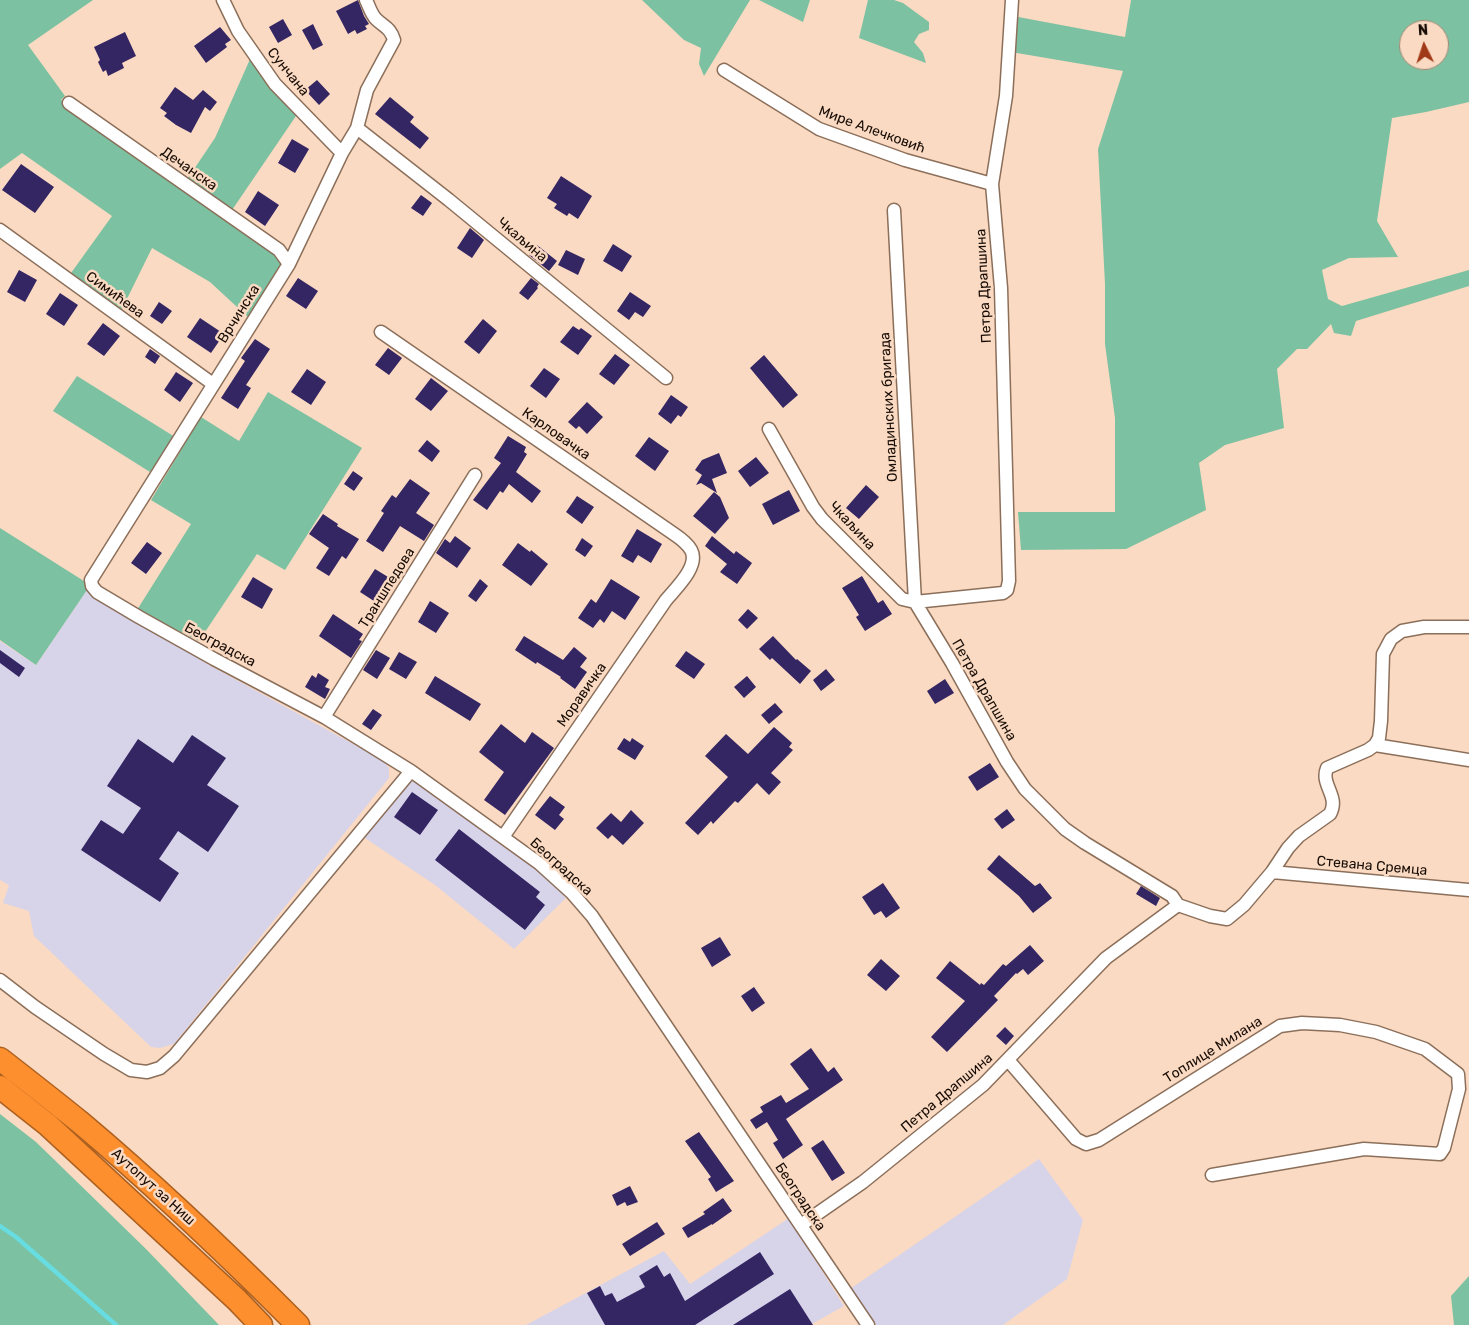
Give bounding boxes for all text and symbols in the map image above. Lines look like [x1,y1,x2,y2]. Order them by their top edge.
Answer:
north arrow [1399,20,1449,70]
text: N [1417,22,1429,39]
street label: Сунчана [263,44,313,100]
street label: Мире Алечковић [816,103,928,157]
street label: Дечанска [158,144,220,194]
street label: Чкаљина [494,214,550,266]
street label: Петра Драпшина [973,228,995,344]
street label: Симићева [83,268,147,322]
street label: Врчинска [215,282,263,346]
street label: Омладинских бригада [877,332,901,482]
street label: Карловачка [519,404,593,464]
street label: Чкаљина [825,498,879,554]
street label: Траншпедова [356,545,418,631]
street label: Београдска [181,619,259,671]
street label: Петра Драпшина [948,636,1020,744]
street label: Моравичка [554,660,610,730]
street label: Београдска [526,835,596,899]
street label: Стевана Сремца [1316,853,1428,879]
street label: Топлице Милана [1161,1013,1265,1087]
street label: Петра Драпшина [898,1050,996,1136]
street label: Аутопут за Ниш [108,1145,198,1229]
street label: Београдска [771,1160,829,1234]

